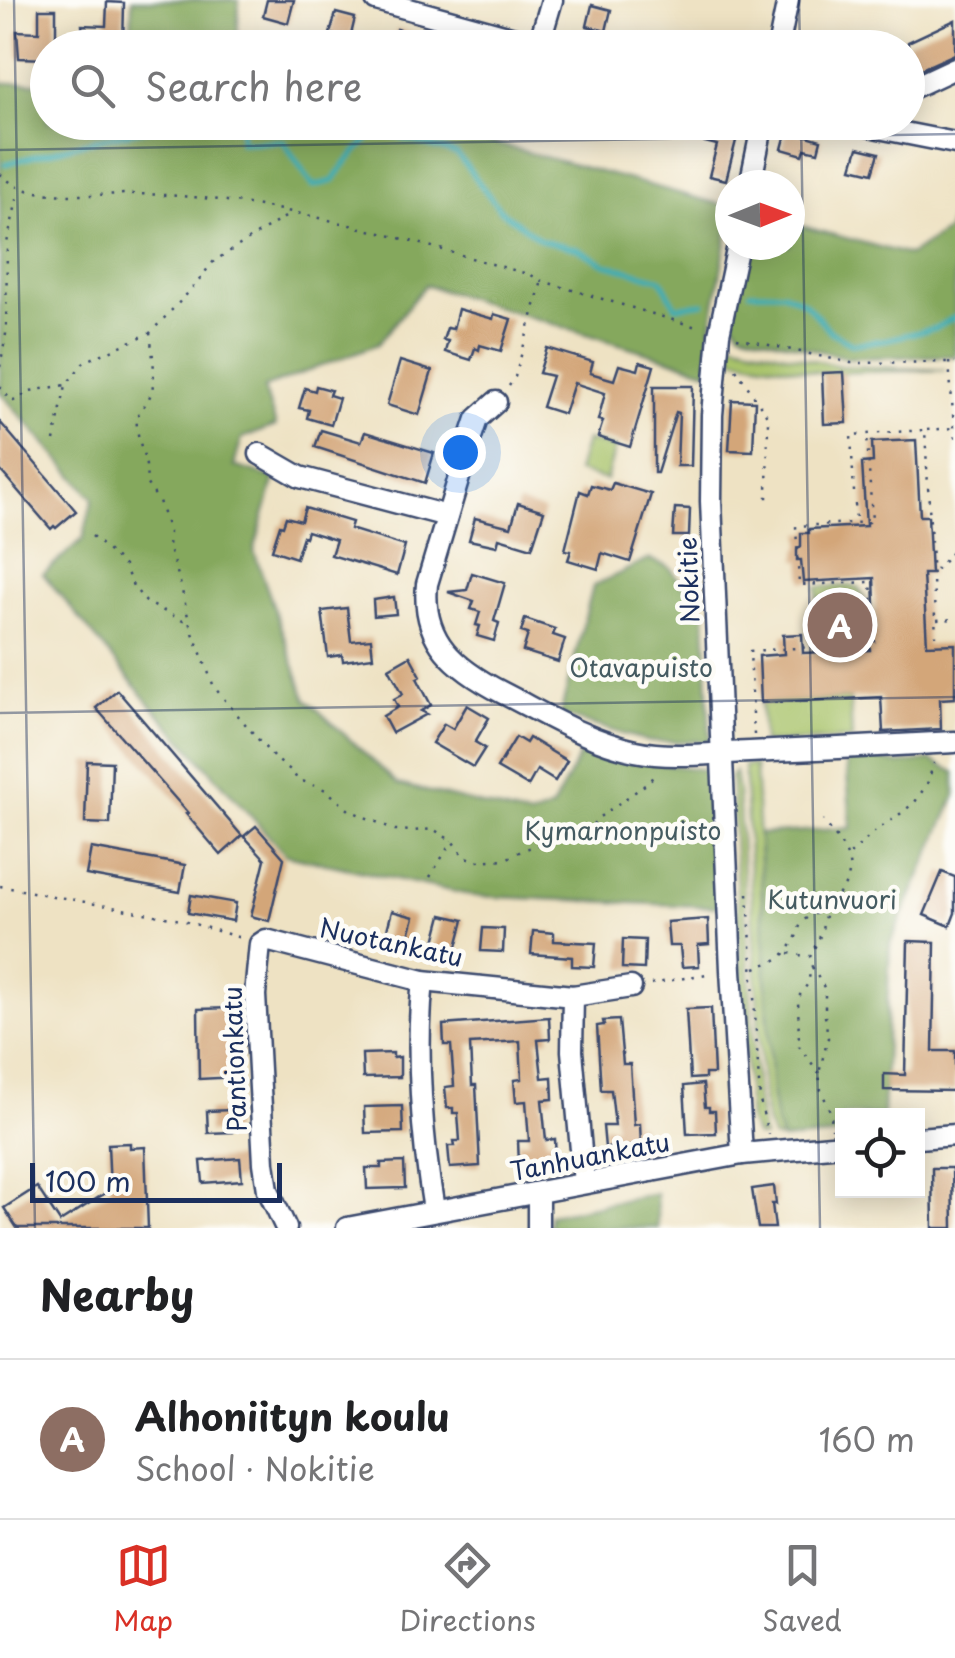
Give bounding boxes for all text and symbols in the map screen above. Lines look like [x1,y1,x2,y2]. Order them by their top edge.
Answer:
search box [30,30,925,140]
text: Search here [145,57,362,114]
icon: search [65,58,120,113]
north arrow [715,170,805,260]
your location [435,427,486,478]
street label: Nokitie [668,536,708,624]
pin: A [808,588,872,662]
park label: Otavapuisto [569,648,713,686]
park label: Kymarnonpuisto [525,811,721,849]
park label: Kutunvuori [767,880,897,918]
street label: Nuotankatu [316,908,467,976]
street label: Pantionkatu [212,986,256,1132]
map controls [835,1108,925,1198]
button: locate [835,1108,925,1198]
street label: Tanhuankatu [507,1122,673,1190]
scale bar [30,1158,282,1202]
text: 100 m [45,1159,131,1202]
text: Nearby [40,1262,194,1325]
text: Alhoniityn koulu [135,1387,450,1444]
text: A [60,1415,85,1463]
text: 160 m [819,1415,915,1463]
text: School · Nokitie [135,1444,375,1492]
tab: Map [113,1538,173,1641]
tab: Directions [400,1538,536,1641]
tab: Saved [762,1538,842,1641]

